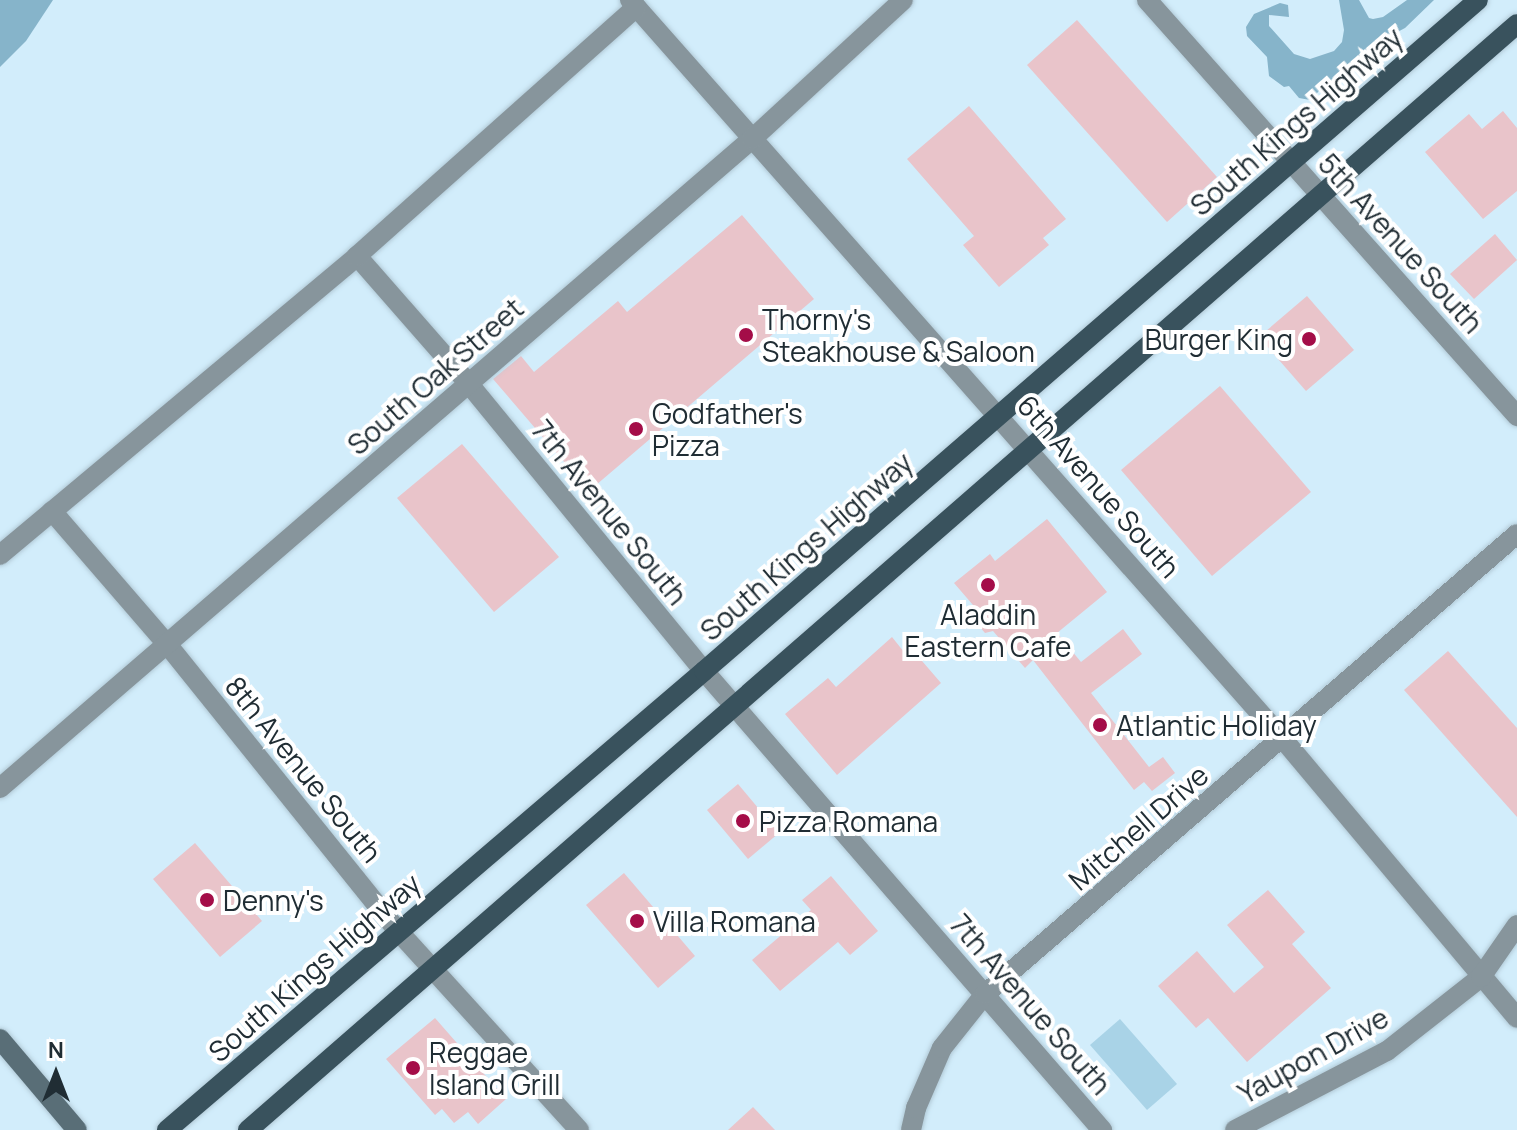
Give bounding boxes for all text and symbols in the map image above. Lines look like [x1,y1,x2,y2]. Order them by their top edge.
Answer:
street label: South Kings Highway [1183,20,1409,222]
street label: 5th Avenue South [1312,147,1490,339]
street label: South Oak Street [340,291,530,461]
place label: Thorny's Steakhouse & Saloon [762,302,1035,368]
place label: Burger King [1145,322,1293,356]
marker: Thorny's Steakhouse & Saloon [737,326,755,344]
marker: Burger King [1300,330,1318,348]
street label: 6th Avenue South [1011,388,1187,584]
place label: Godfather's Pizza [652,396,803,462]
street label: 7th Avenue South [525,413,695,611]
marker: Godfather's Pizza [627,420,645,438]
street label: South Kings Highway [693,445,919,647]
marker: Aladdin Eastern Cafe [979,576,997,594]
place label: Aladdin Eastern Cafe [905,597,1071,663]
street label: 8th Avenue South [219,669,389,869]
place label: Atlantic Holiday [1116,708,1317,742]
marker: Atlantic Holiday [1091,716,1109,734]
street label: Mitchell Drive [1062,757,1214,897]
place label: Pizza Romana [759,804,938,838]
marker: Pizza Romana [734,812,752,830]
street label: South Kings Highway [201,866,427,1068]
place label: Denny's [223,883,324,917]
marker: Denny's [198,891,216,909]
place label: Villa Romana [653,904,816,938]
street label: 7th Avenue South [944,907,1118,1101]
marker: Villa Romana [628,912,646,930]
street label: Yaupon Drive [1232,1000,1394,1110]
north arrow [16,1034,96,1114]
text: N [48,1035,64,1065]
place label: Reggae Island Grill [429,1035,561,1101]
marker: Reggae Island Grill [404,1059,422,1077]

